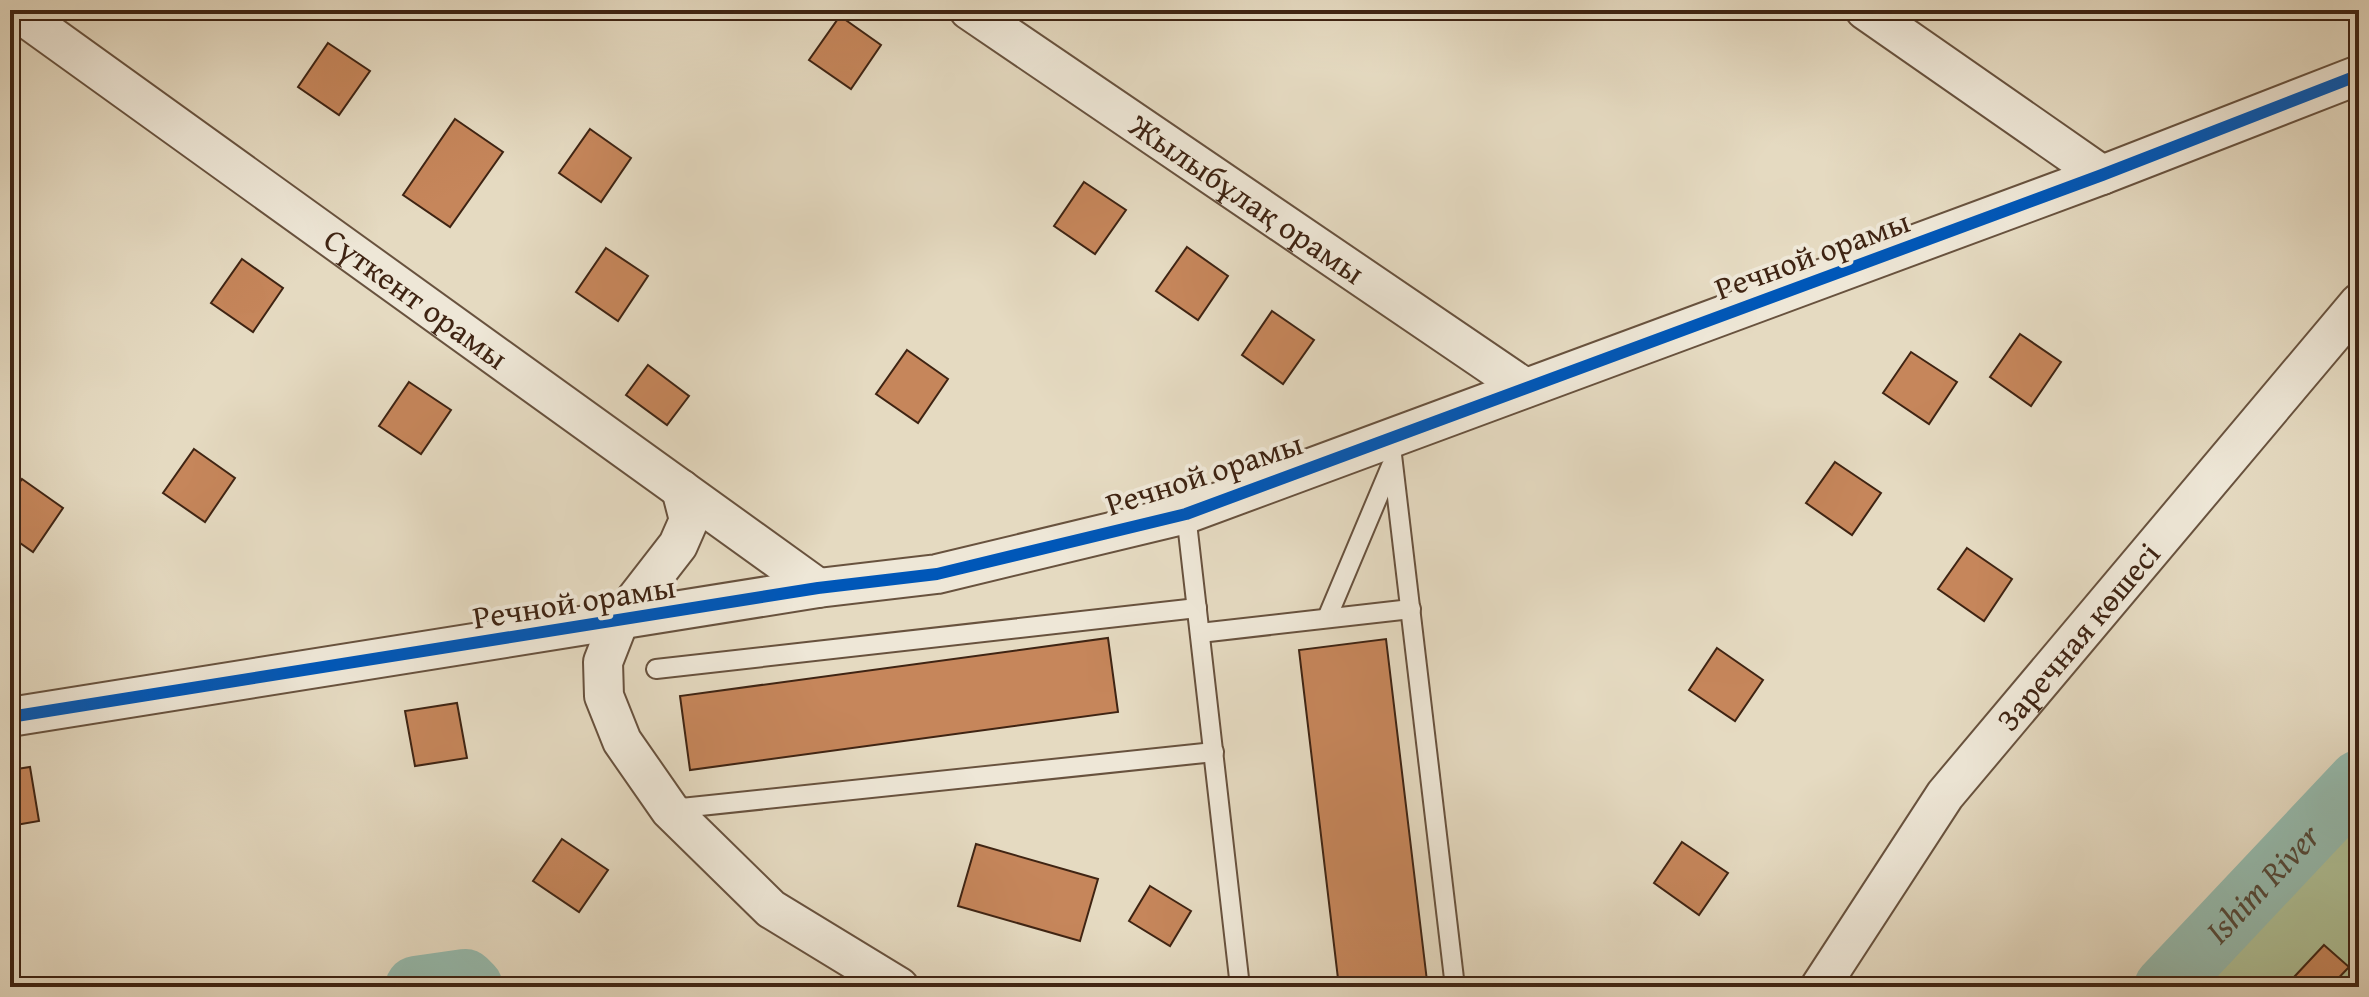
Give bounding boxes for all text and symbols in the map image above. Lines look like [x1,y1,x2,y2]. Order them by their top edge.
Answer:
street label: Жылыбұлақ орамы [1119,101,1374,295]
street label: Речной орамы [1708,197,1916,312]
street label: Сүткент орамы [315,216,518,381]
street label: Речной орамы [1099,420,1308,527]
street label: Заречная көшесі [1985,532,2171,741]
street label: Речной орамы [469,562,679,641]
water label: Ishim River [2193,812,2332,954]

